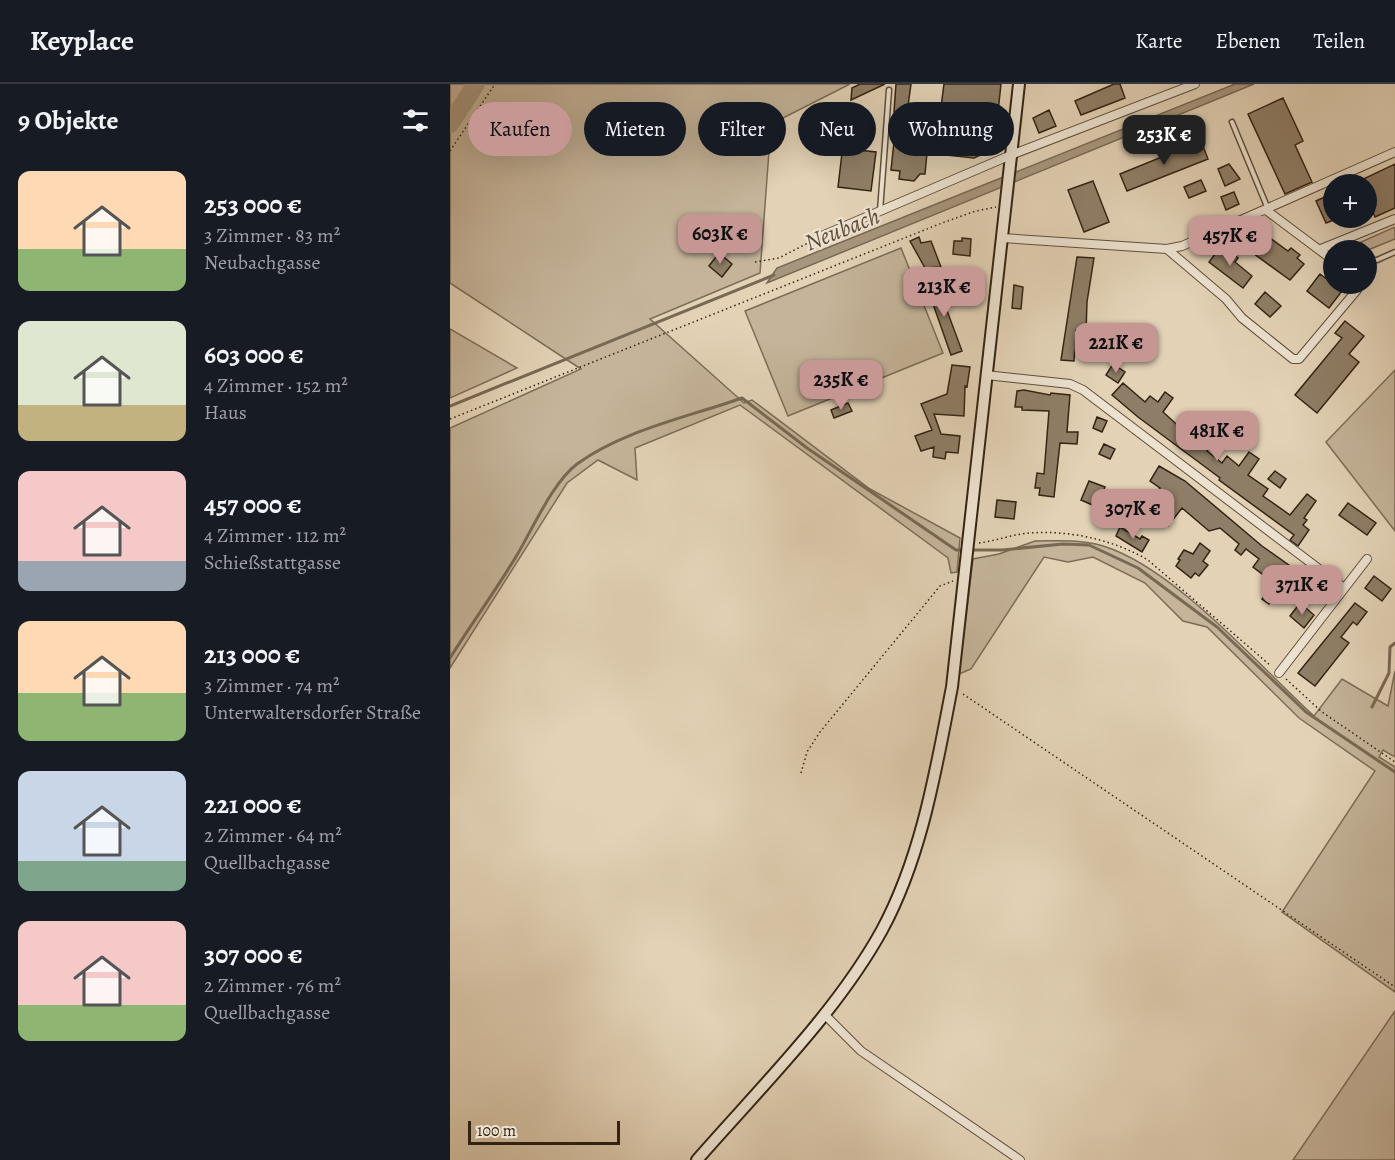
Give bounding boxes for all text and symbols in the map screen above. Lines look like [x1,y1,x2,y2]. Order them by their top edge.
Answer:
text: Keyplace [30,22,134,60]
text: Karte [1135,27,1183,55]
text: Ebenen [1216,27,1280,55]
text: Teilen [1313,27,1365,55]
chip: Kaufen [468,102,572,156]
chip: Mieten [584,102,686,156]
chip: Filter [698,102,786,156]
chip: Neu [798,102,876,156]
chip: Wohnung [888,102,1014,156]
text: 9 Objekte [18,103,119,138]
icon: filters [399,104,432,137]
pin: 253K € [1115,115,1213,166]
text: 253K € [1137,121,1191,148]
map controls [1323,174,1377,294]
button: + [1323,174,1377,228]
text: 253 000 € [204,187,302,222]
icon: home [66,195,138,267]
water label: Neubach [800,199,884,259]
pin: 603K € [671,214,769,265]
pin: 457K € [1181,216,1279,267]
text: 603K € [692,220,748,247]
text: 3 Zimmer · 83 m² [204,222,340,249]
text: 457K € [1203,222,1257,249]
button: − [1323,240,1377,294]
text: Neubachgasse [204,249,321,276]
pin: 213K € [895,267,993,318]
text: 213K € [917,273,971,300]
pin: 221K € [1067,323,1165,374]
text: 221K € [1089,329,1143,356]
text: 603 000 € [204,337,304,372]
icon: home [66,345,138,417]
pin: 235K € [792,360,890,411]
text: 235K € [814,366,868,393]
text: 4 Zimmer · 152 m² [204,372,348,399]
text: Haus [204,399,247,426]
pin: 481K € [1168,411,1266,462]
text: 481K € [1190,417,1244,444]
text: 457 000 € [204,487,302,522]
pin: 307K € [1084,489,1182,540]
icon: home [66,495,138,567]
text: 307K € [1105,495,1161,522]
text: 4 Zimmer · 112 m² [204,522,346,549]
text: Schießstattgasse [204,549,341,576]
pin: 371K € [1253,565,1351,616]
text: 371K € [1276,571,1328,598]
text: 213 000 € [204,637,300,672]
icon: home [66,645,138,717]
text: 3 Zimmer · 74 m² [204,672,340,699]
text: Unterwaltersdorfer Straße [204,699,421,726]
text: 221 000 € [204,787,302,822]
icon: home [66,795,138,867]
text: 2 Zimmer · 64 m² [204,822,342,849]
text: Quellbachgasse [204,849,330,876]
text: 307 000 € [204,937,303,972]
icon: home [66,945,138,1017]
text: 2 Zimmer · 76 m² [204,972,341,999]
text: Quellbachgasse [204,999,330,1026]
scale bar [468,1118,620,1146]
text: 100 m [477,1120,516,1142]

